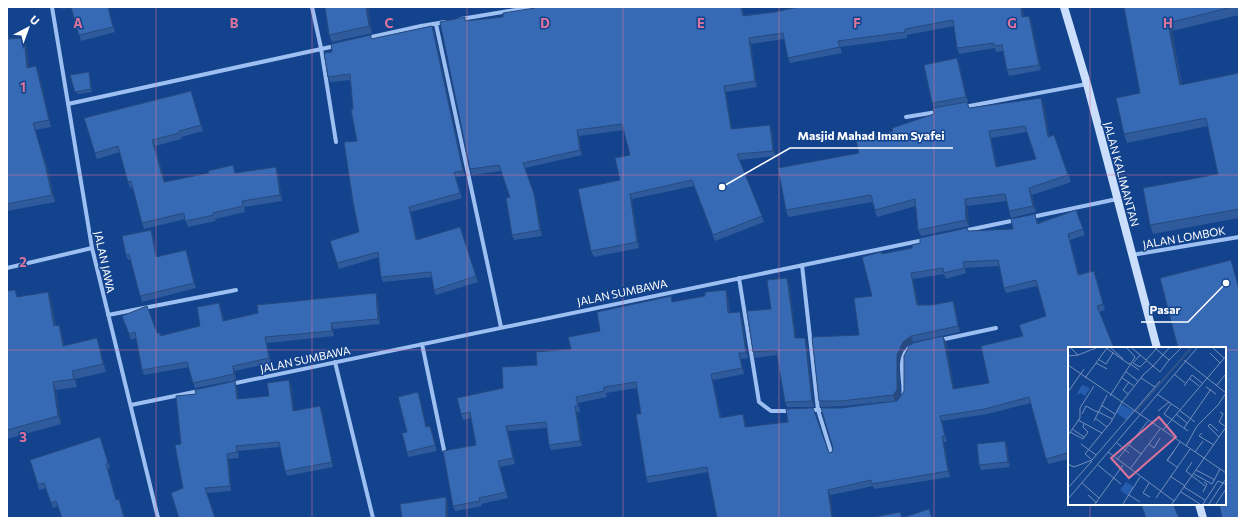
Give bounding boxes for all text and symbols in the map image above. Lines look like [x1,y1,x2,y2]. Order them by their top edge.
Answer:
north arrow [8,8,48,48]
text: U [28,13,42,28]
text: A [73,15,83,31]
text: B [230,15,239,31]
text: C [385,15,394,31]
text: D [540,15,550,31]
text: E [697,15,705,31]
text: F [853,15,861,31]
text: G [1007,15,1017,31]
text: H [1163,15,1173,31]
text: 1 [20,79,26,95]
street label: JALAN KALIMANTAN [1101,120,1142,228]
callout: Masjid Mahad Imam Syafei [790,124,953,148]
text: Masjid Mahad Imam Syafei [797,128,945,142]
street label: JALAN LOMBOK [1142,223,1227,252]
street label: JALAN JAWA [91,230,118,295]
text: 2 [19,254,27,270]
street label: JALAN SUMBAWA [576,276,669,309]
callout: Pasar [1141,298,1188,322]
text: Pasar [1150,302,1181,316]
street label: JALAN SUMBAWA [259,343,352,376]
inset map [1068,347,1226,505]
text: 3 [19,429,27,445]

